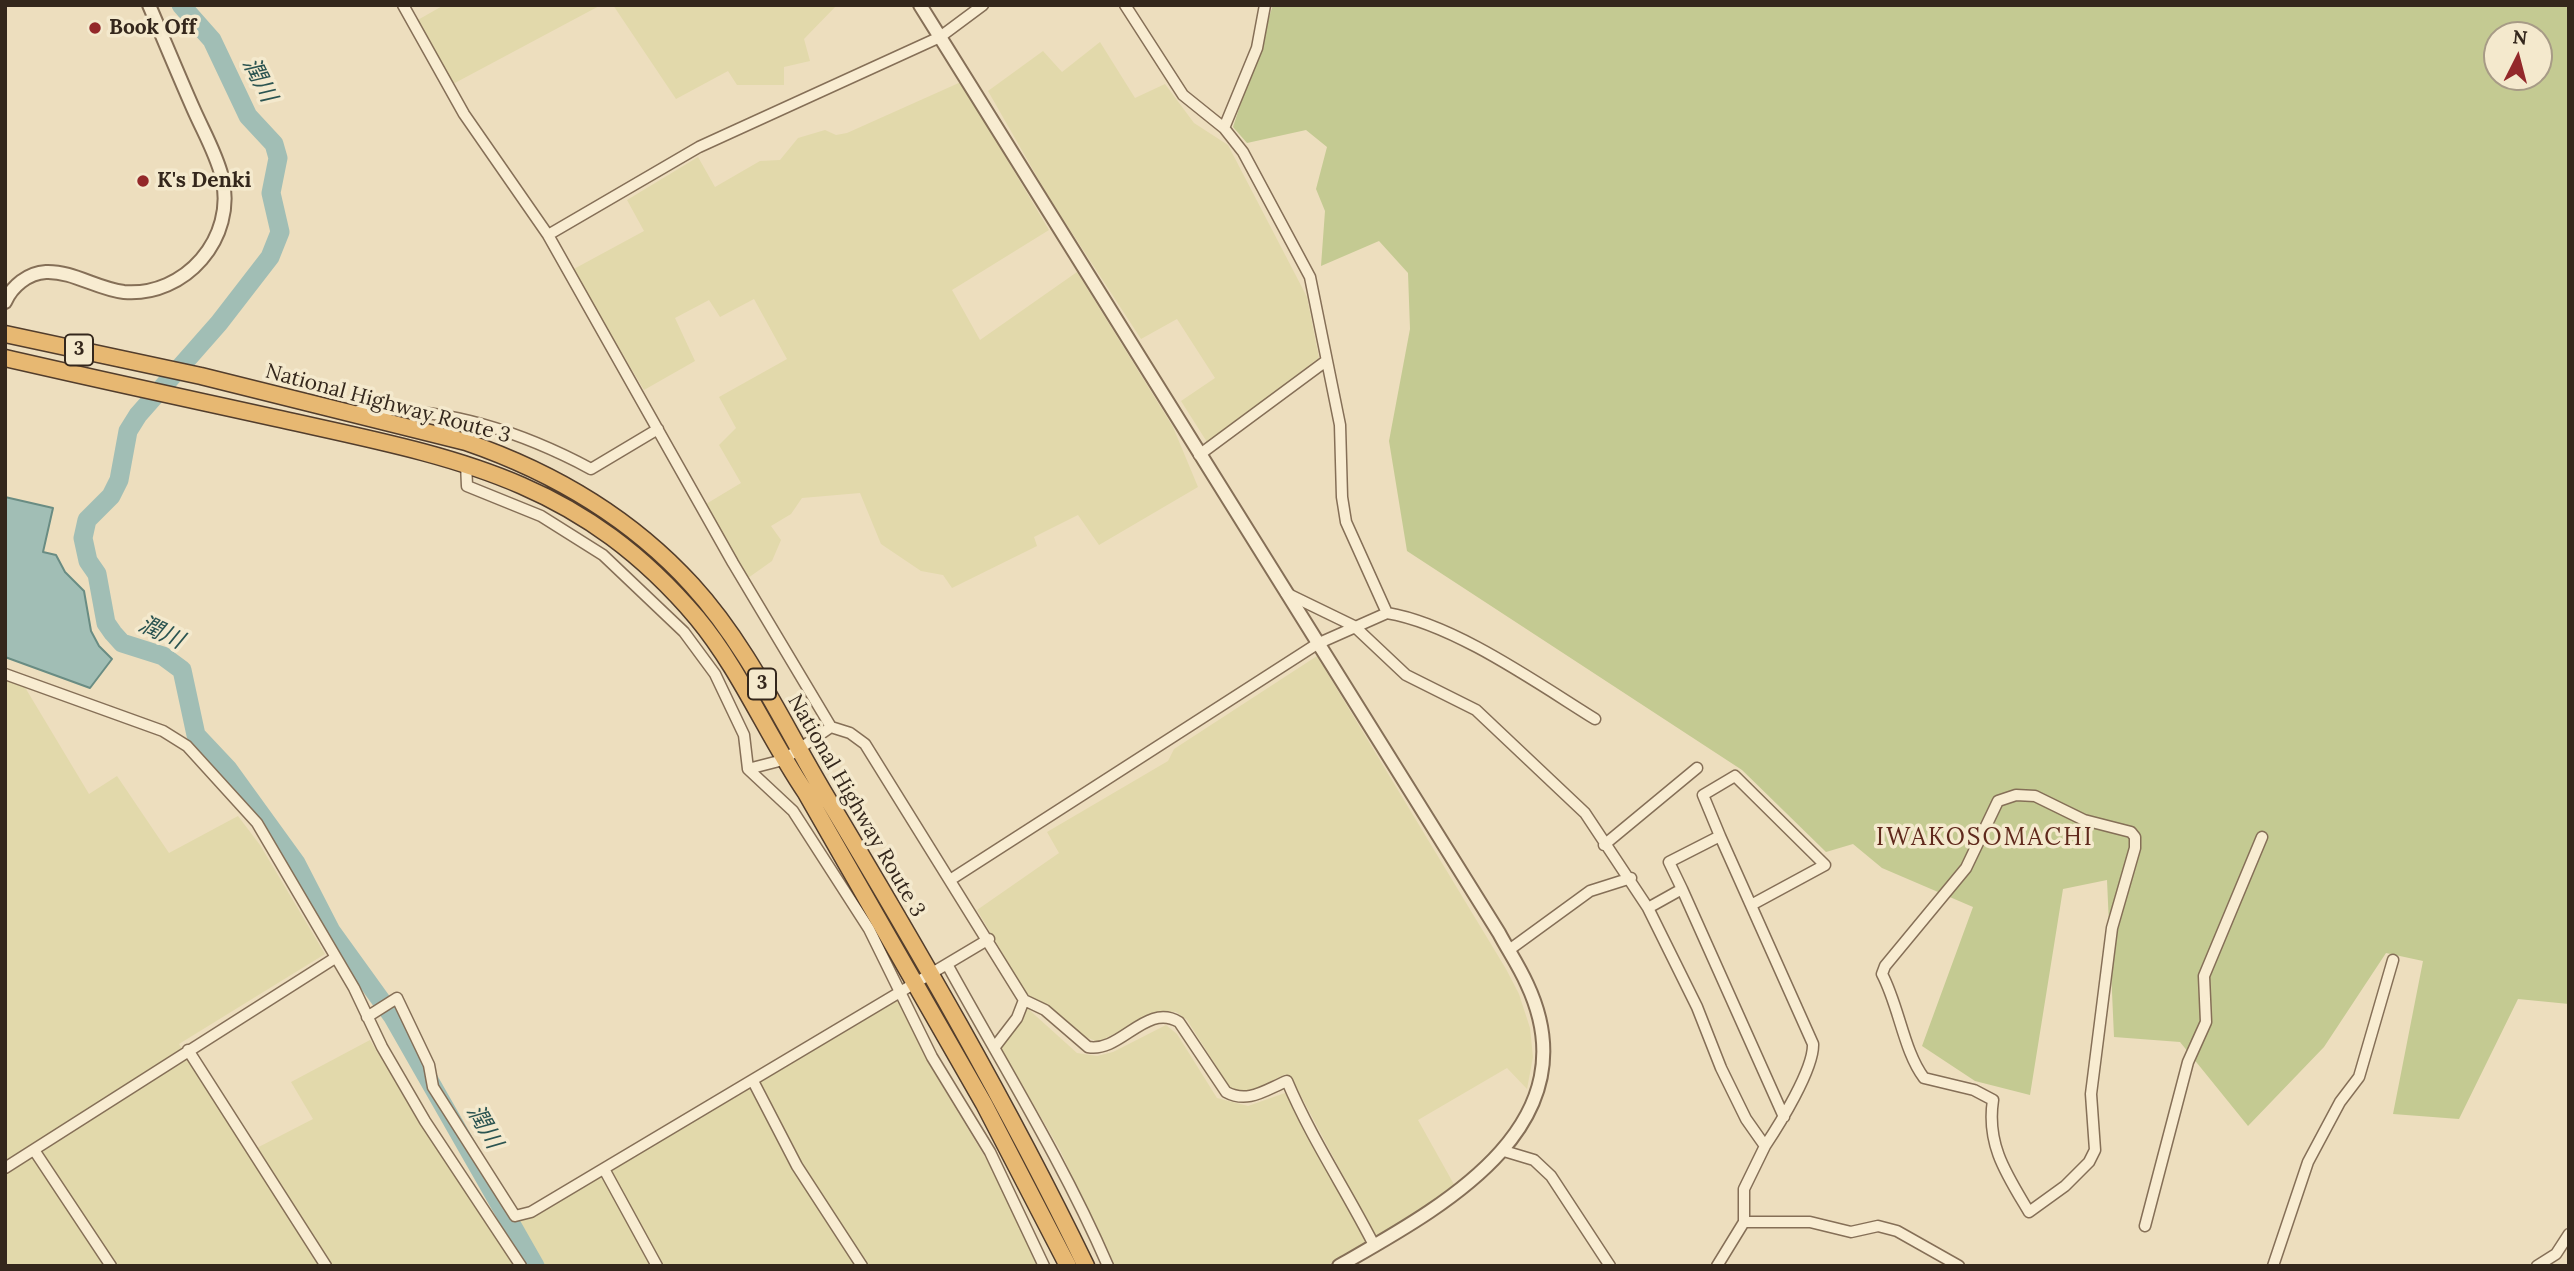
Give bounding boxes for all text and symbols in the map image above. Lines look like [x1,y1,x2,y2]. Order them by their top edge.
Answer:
place label: Book Off [109,15,196,41]
marker: Book Off [87,20,103,36]
north arrow [2483,21,2553,91]
text: N [2511,24,2529,50]
water label: 潤川 [236,53,282,107]
place label: K's Denki [157,168,251,194]
marker: K's Denki [135,173,151,189]
road number: 3 [65,334,93,366]
street label: National Highway Route 3 [263,359,513,449]
water label: 潤川 [134,611,188,655]
road number: 3 [748,668,776,699]
street label: National Highway Route 3 [782,690,930,922]
district label: IWAKOSOMACHI [1878,824,2092,852]
water label: 潤川 [461,1100,507,1154]

